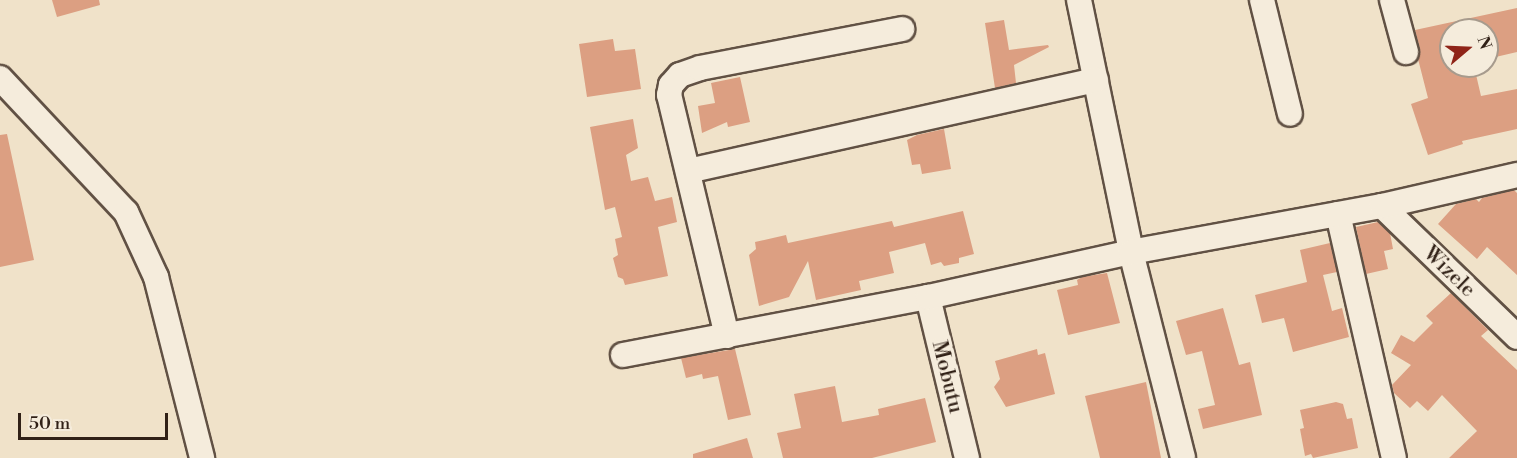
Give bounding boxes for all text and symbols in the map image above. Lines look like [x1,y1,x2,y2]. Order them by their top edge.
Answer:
north arrow [1439,18,1499,78]
text: N [1473,34,1496,52]
street label: Wizele [1418,241,1480,303]
street label: Mobutu [926,338,968,416]
scale bar [21,401,171,439]
text: 50 m [29,412,70,435]

